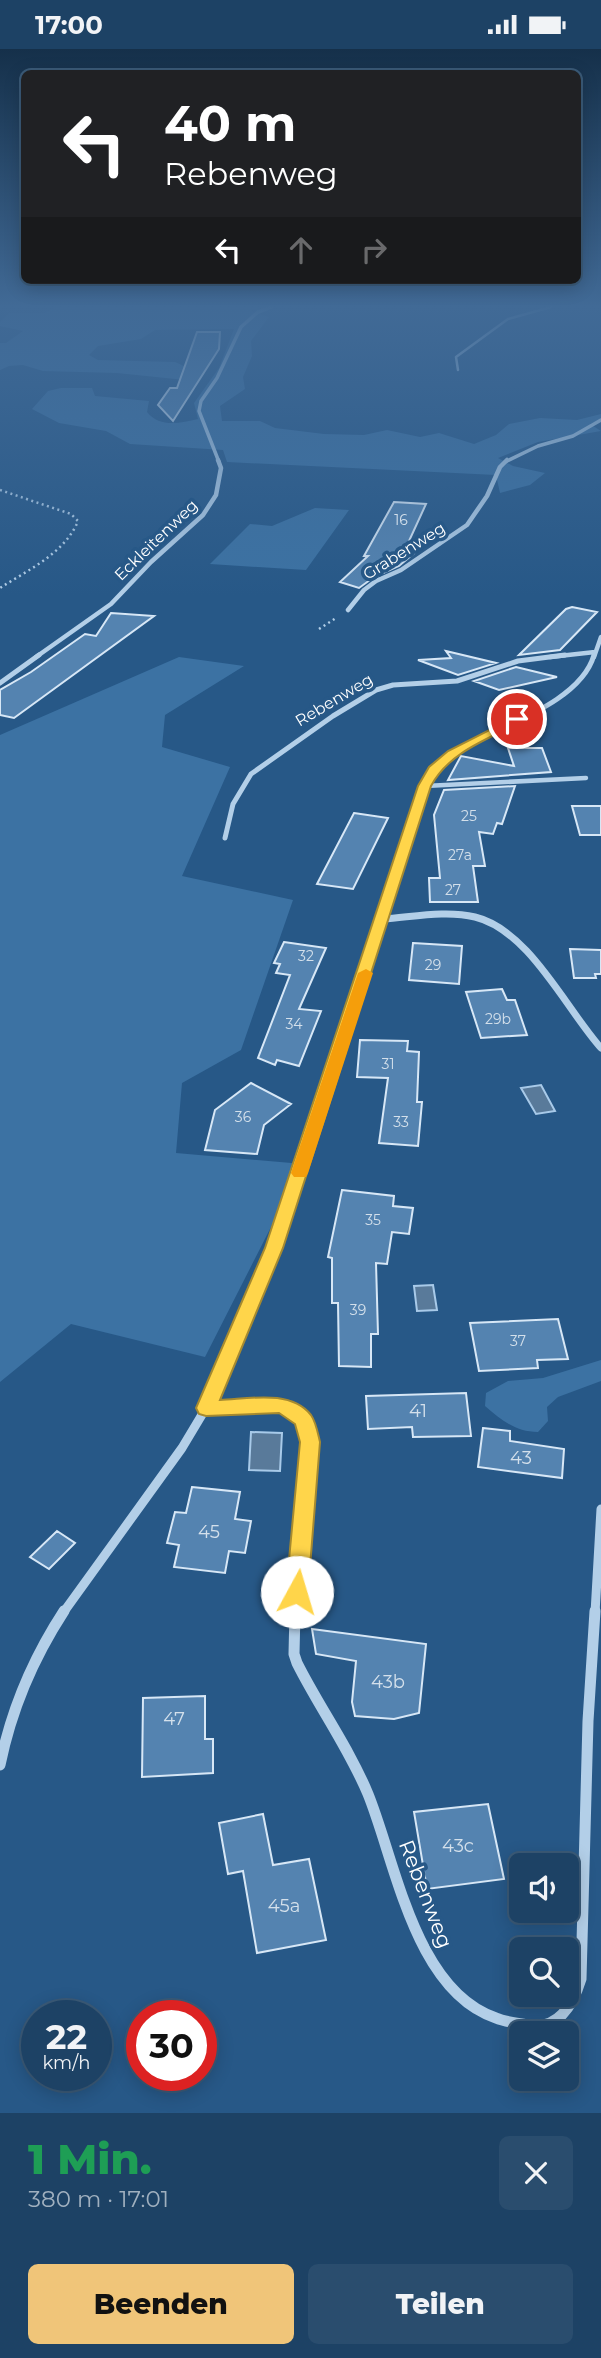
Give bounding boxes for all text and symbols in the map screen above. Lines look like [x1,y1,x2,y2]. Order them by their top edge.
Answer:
text: 17:00 [35,9,103,41]
text: 40 m [164,94,296,153]
icon: left [49,98,140,189]
text: Rebenweg [164,154,338,193]
icon: left [209,231,247,269]
icon: ahead [282,231,320,269]
icon: right [355,231,393,269]
street label: Eckleitenweg [111,496,201,584]
house number: 16 [394,511,408,529]
street label: Grabenweg [359,518,449,584]
street label: Rebenweg [292,669,376,731]
pin [487,689,547,749]
icon: arrive [498,700,536,738]
house number: 25 [461,807,477,825]
house number: 27a [448,846,472,864]
house number: 27 [445,881,461,899]
house number: 32 [298,947,314,965]
house number: 29 [425,956,441,974]
house number: 29b [485,1010,511,1028]
house number: 34 [285,1015,303,1033]
house number: 31 [382,1055,394,1073]
house number: 36 [235,1108,252,1126]
house number: 33 [393,1113,409,1131]
house number: 35 [365,1211,381,1229]
house number: 39 [350,1301,366,1319]
house number: 37 [510,1332,526,1350]
house number: 41 [409,1400,427,1422]
house number: 43 [510,1447,532,1469]
house number: 45 [198,1521,220,1543]
position arrow [260,1555,334,1629]
house number: 43b [371,1671,405,1693]
house number: 47 [163,1708,185,1730]
house number: 43c [442,1835,474,1857]
street label: Rebenweg [394,1836,458,1952]
map controls [509,1853,579,2091]
button: sound [509,1853,579,1923]
house number: 45a [268,1895,300,1917]
button: search [509,1937,579,2007]
speed limit sign: 30 [126,2000,217,2091]
text: 22 [46,2015,87,2058]
button: layers [509,2021,579,2091]
text: km/h [42,2052,91,2074]
text: 1 Min. [28,2133,152,2185]
button: close [499,2136,573,2210]
text: 380 m · 17:01 [28,2185,169,2213]
button: Beenden [28,2264,294,2344]
button: Teilen [308,2264,573,2344]

